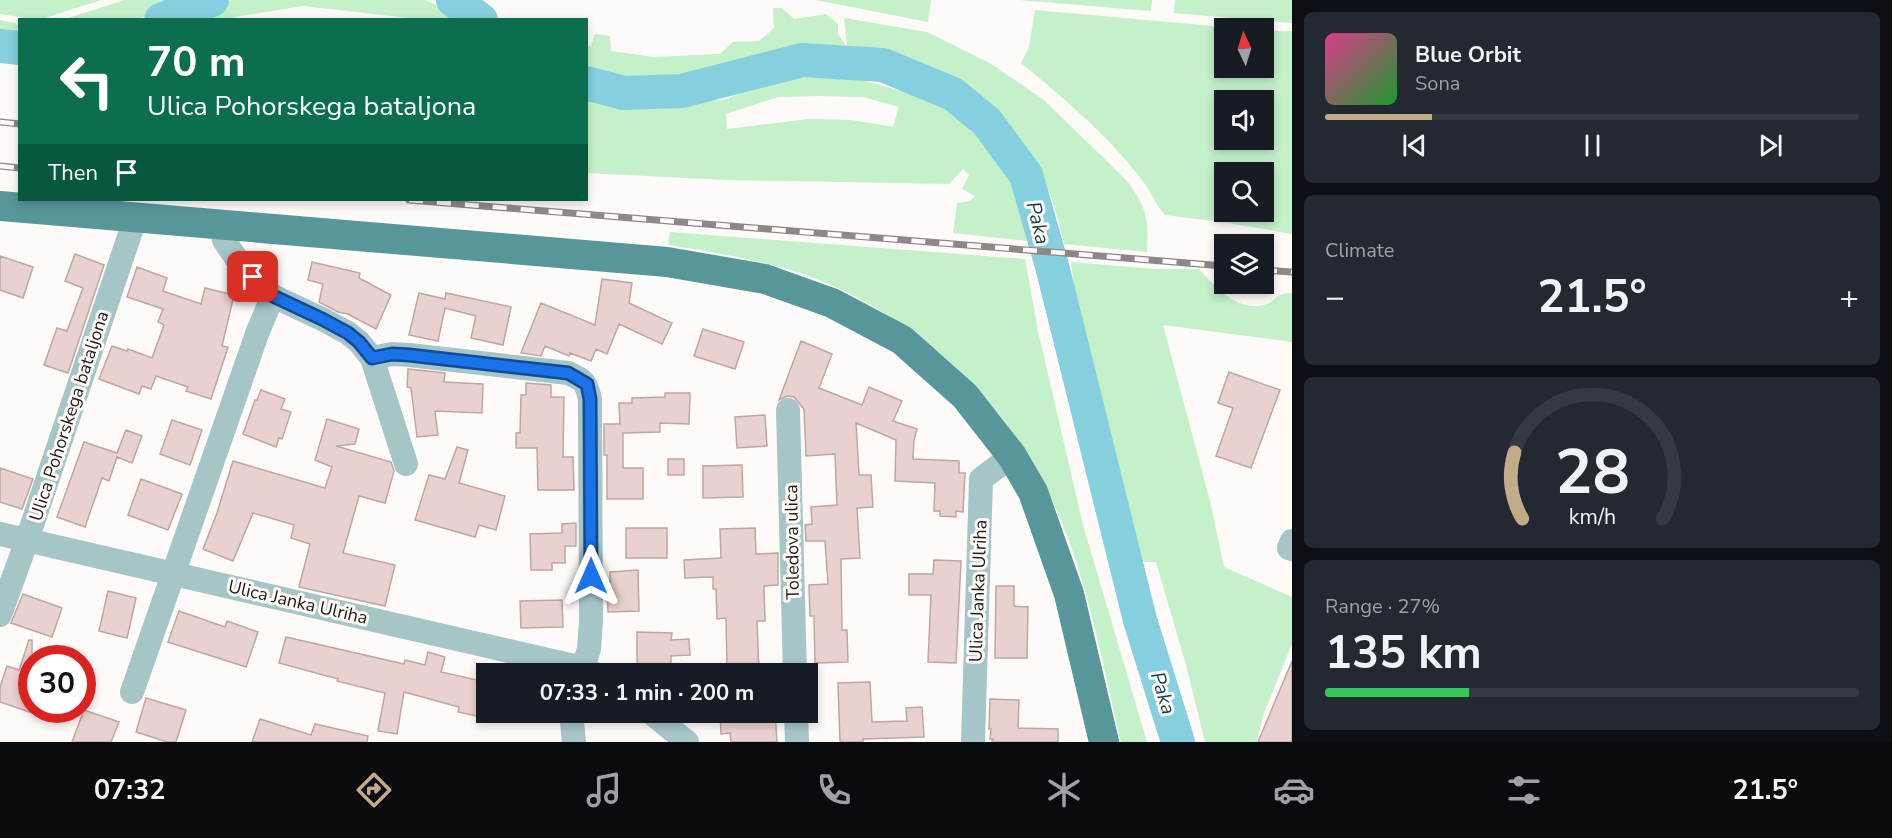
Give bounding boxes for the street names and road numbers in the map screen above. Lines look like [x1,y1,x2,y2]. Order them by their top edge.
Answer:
street label: Ulica Pohorskega bataljona [24,308,114,524]
street label: Toledova ulica [779,484,805,600]
street label: Ulica Janka Ulriha [964,519,992,663]
street label: Ulica Janka Ulriha [226,574,370,630]

